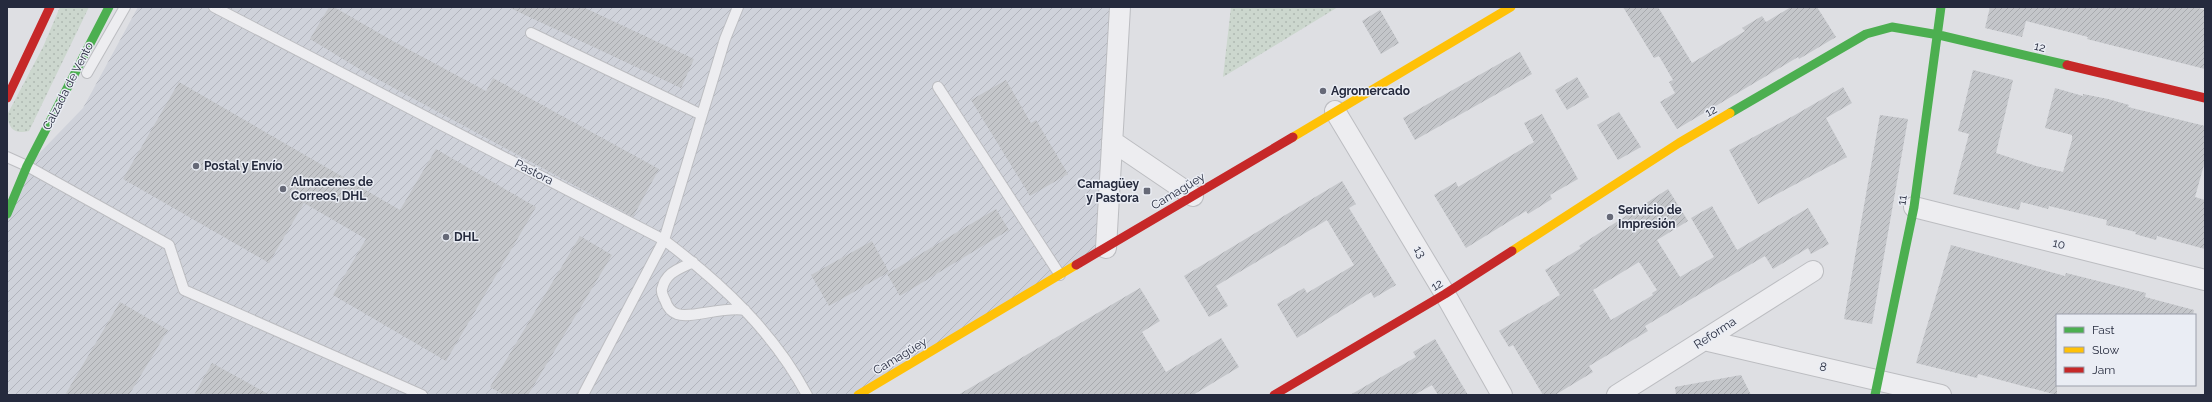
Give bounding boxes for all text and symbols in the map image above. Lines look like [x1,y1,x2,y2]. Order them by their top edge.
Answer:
street label: 12 [2033,39,2047,55]
street label: Calzada de Vento [40,40,96,132]
place label: Agromercado [1331,84,1410,98]
marker: Agromercado [1318,86,1328,96]
street label: 12 [1703,102,1719,120]
street label: Pastora [512,156,556,188]
place label: Postal y Envío [204,159,282,173]
marker: Postal y Envío [191,161,201,171]
street label: Camagüey [1149,169,1208,213]
place label: Almacenes de Correos, DHL [291,175,373,203]
place label: Camagüey y Pastora [1077,177,1139,205]
marker: Almacenes de Correos, DHL [278,184,288,194]
marker: Camagüey y Pastora [1142,186,1152,196]
street label: 11 [1894,194,1910,206]
place label: Servicio de Impresión [1618,203,1682,231]
marker: Servicio de Impresión [1605,212,1615,222]
place label: DHL [454,230,479,244]
marker: DHL [441,232,451,242]
street label: 10 [2051,236,2067,252]
street label: 13 [1411,243,1429,261]
street label: 12 [1429,276,1445,294]
street label: Reforma [1691,314,1739,352]
legend [2056,314,2196,386]
text: Fast [2092,323,2115,337]
street label: Camagüey [871,334,930,378]
text: Slow [2092,343,2119,357]
street label: 8 [1818,359,1828,375]
text: Jam [2092,363,2115,377]

